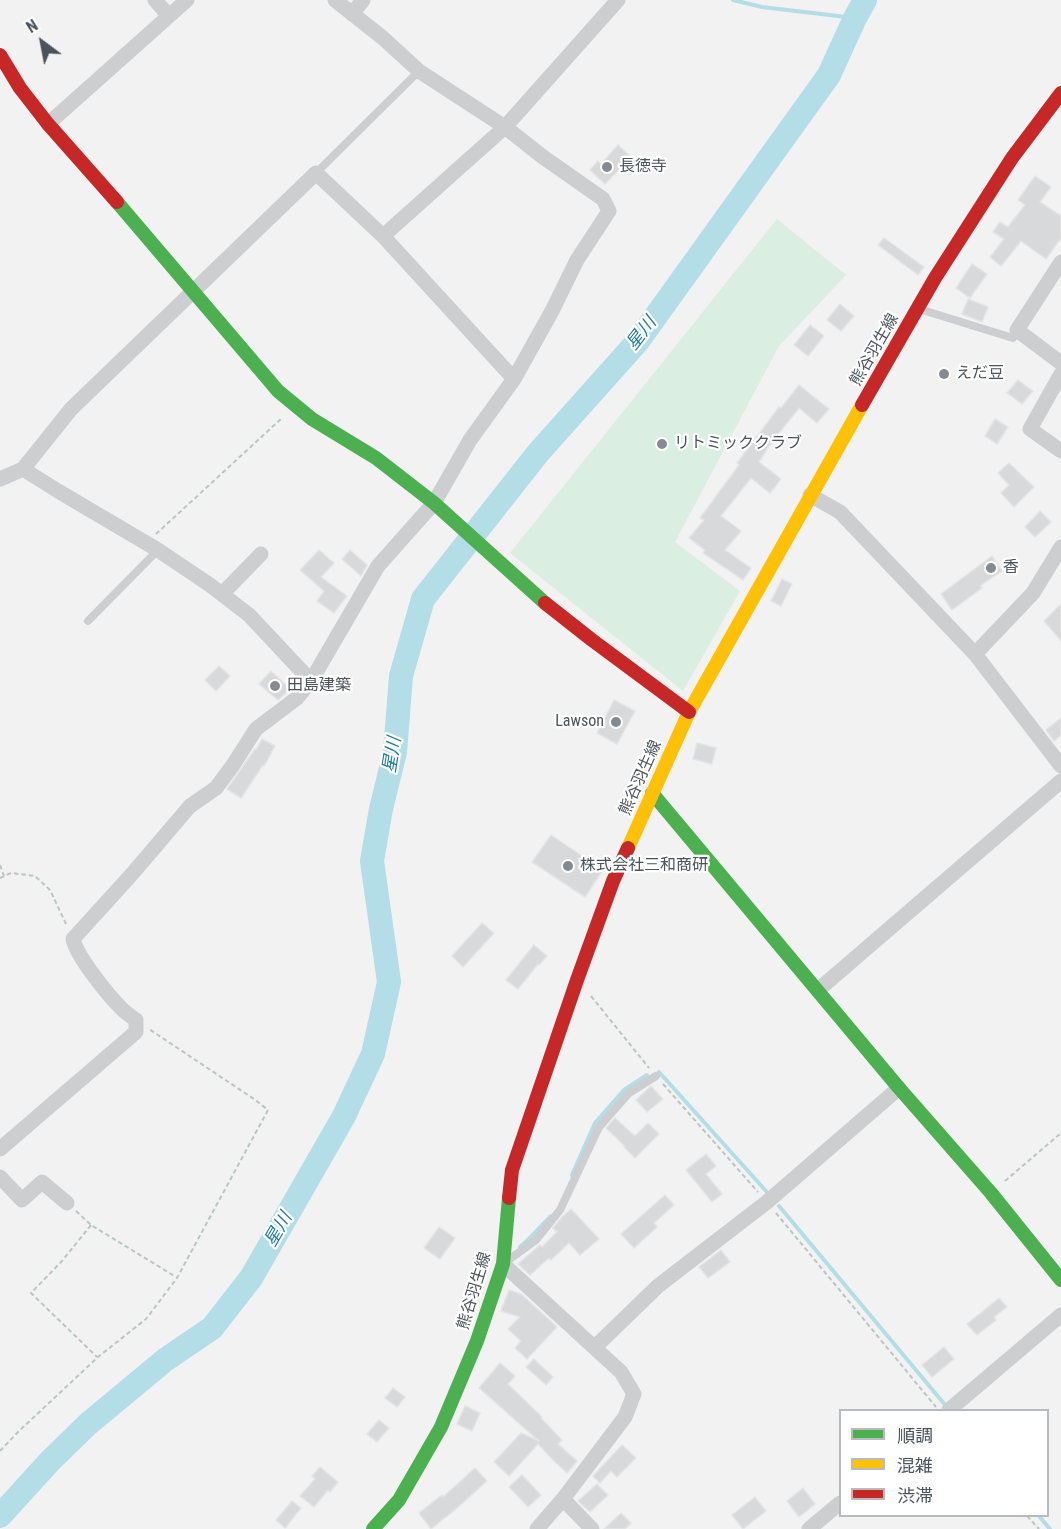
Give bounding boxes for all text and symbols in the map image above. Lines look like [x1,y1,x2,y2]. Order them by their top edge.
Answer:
north arrow [12,12,72,72]
text: N [23,16,41,37]
place label: 長徳寺 [619,157,667,177]
marker: 長徳寺 [600,160,614,174]
street label: 熊谷羽生線 [847,311,903,389]
water label: 星川 [622,313,662,355]
place label: えだ豆 [956,364,1004,384]
marker: えだ豆 [937,367,951,381]
place label: リトミッククラブ [674,434,802,454]
marker: リトミッククラブ [655,437,669,451]
place label: 香 [1003,558,1019,578]
marker: 香 [984,561,998,575]
place label: 田島建築 [287,676,351,696]
marker: 田島建築 [268,679,282,693]
place label: Lawson [555,712,604,732]
marker: Lawson [609,715,623,729]
water label: 星川 [380,736,406,774]
street label: 熊谷羽生線 [616,738,666,818]
place label: 株式会社三和商研 [580,856,708,876]
marker: 株式会社三和商研 [561,859,575,873]
water label: 星川 [261,1209,297,1251]
street label: 熊谷羽生線 [454,1250,496,1332]
legend [839,1409,1049,1517]
text: 順調 [897,1425,933,1446]
text: 混雑 [897,1455,933,1476]
text: 渋滞 [897,1485,933,1506]

